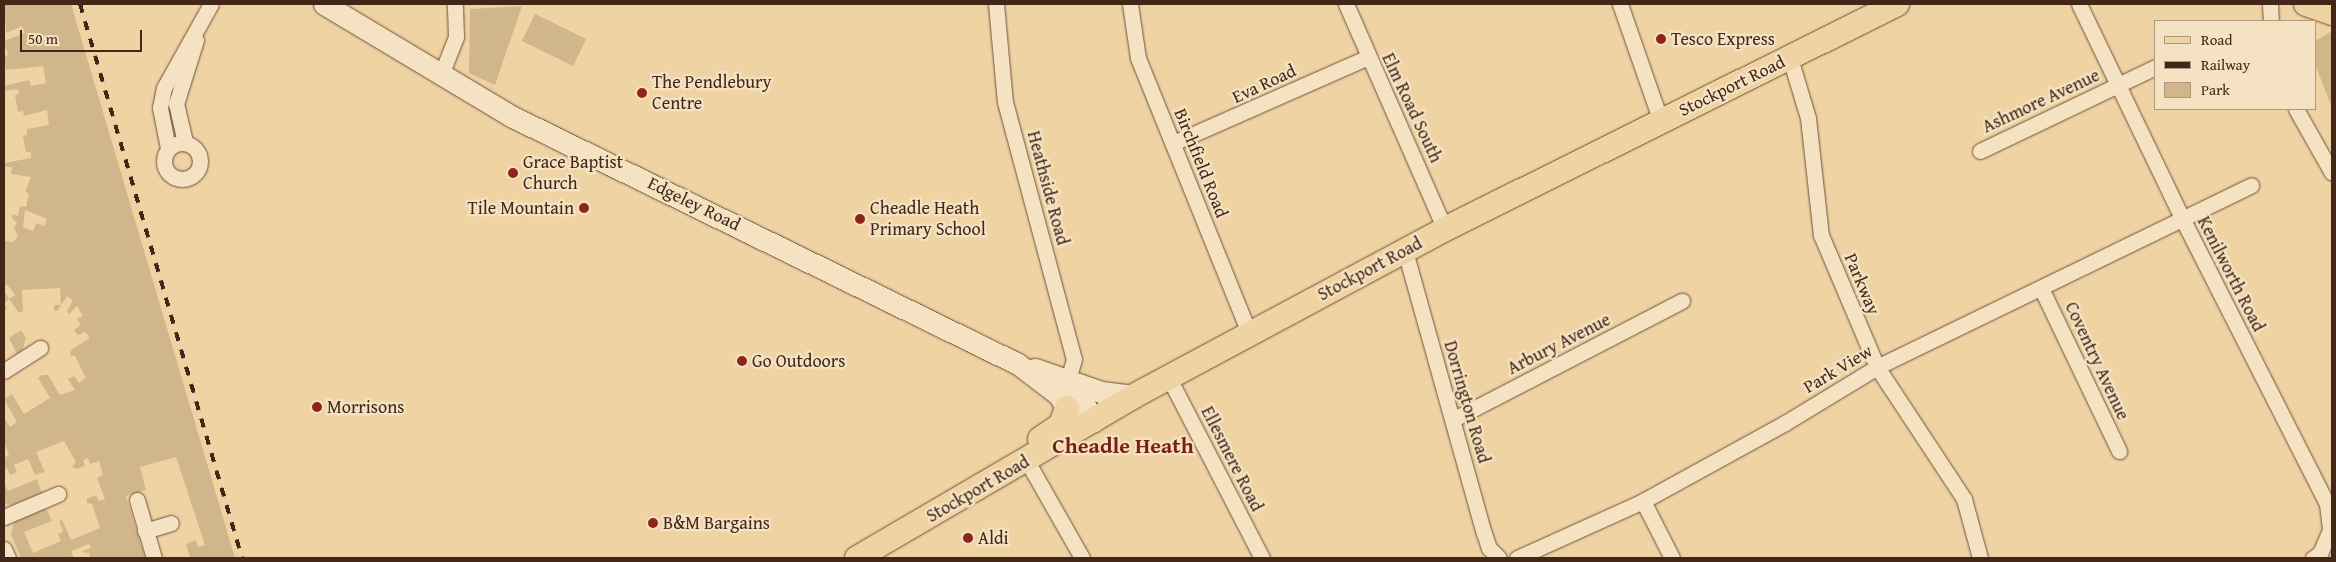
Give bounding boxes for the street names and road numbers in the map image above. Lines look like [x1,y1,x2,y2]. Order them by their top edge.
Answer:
street label: Elm Road South [1377,50,1447,166]
street label: Stockport Road [1675,51,1789,121]
street label: Eva Road [1229,60,1299,108]
street label: Ashmore Avenue [1979,64,2103,138]
street label: Birchfield Road [1169,105,1233,221]
street label: Heathside Road [1022,129,1074,247]
street label: Edgeley Road [644,172,744,236]
street label: Kenilworth Road [2193,213,2269,335]
street label: Stockport Road [1314,232,1426,306]
street label: Parkway [1839,250,1885,318]
street label: Coventry Avenue [2060,299,2134,423]
street label: Arbury Avenue [1504,309,1614,379]
street label: Dorrington Road [1439,338,1495,466]
street label: Park View [1800,340,1876,398]
street label: Ellesmere Road [1196,403,1268,515]
street label: Stockport Road [923,451,1033,527]

